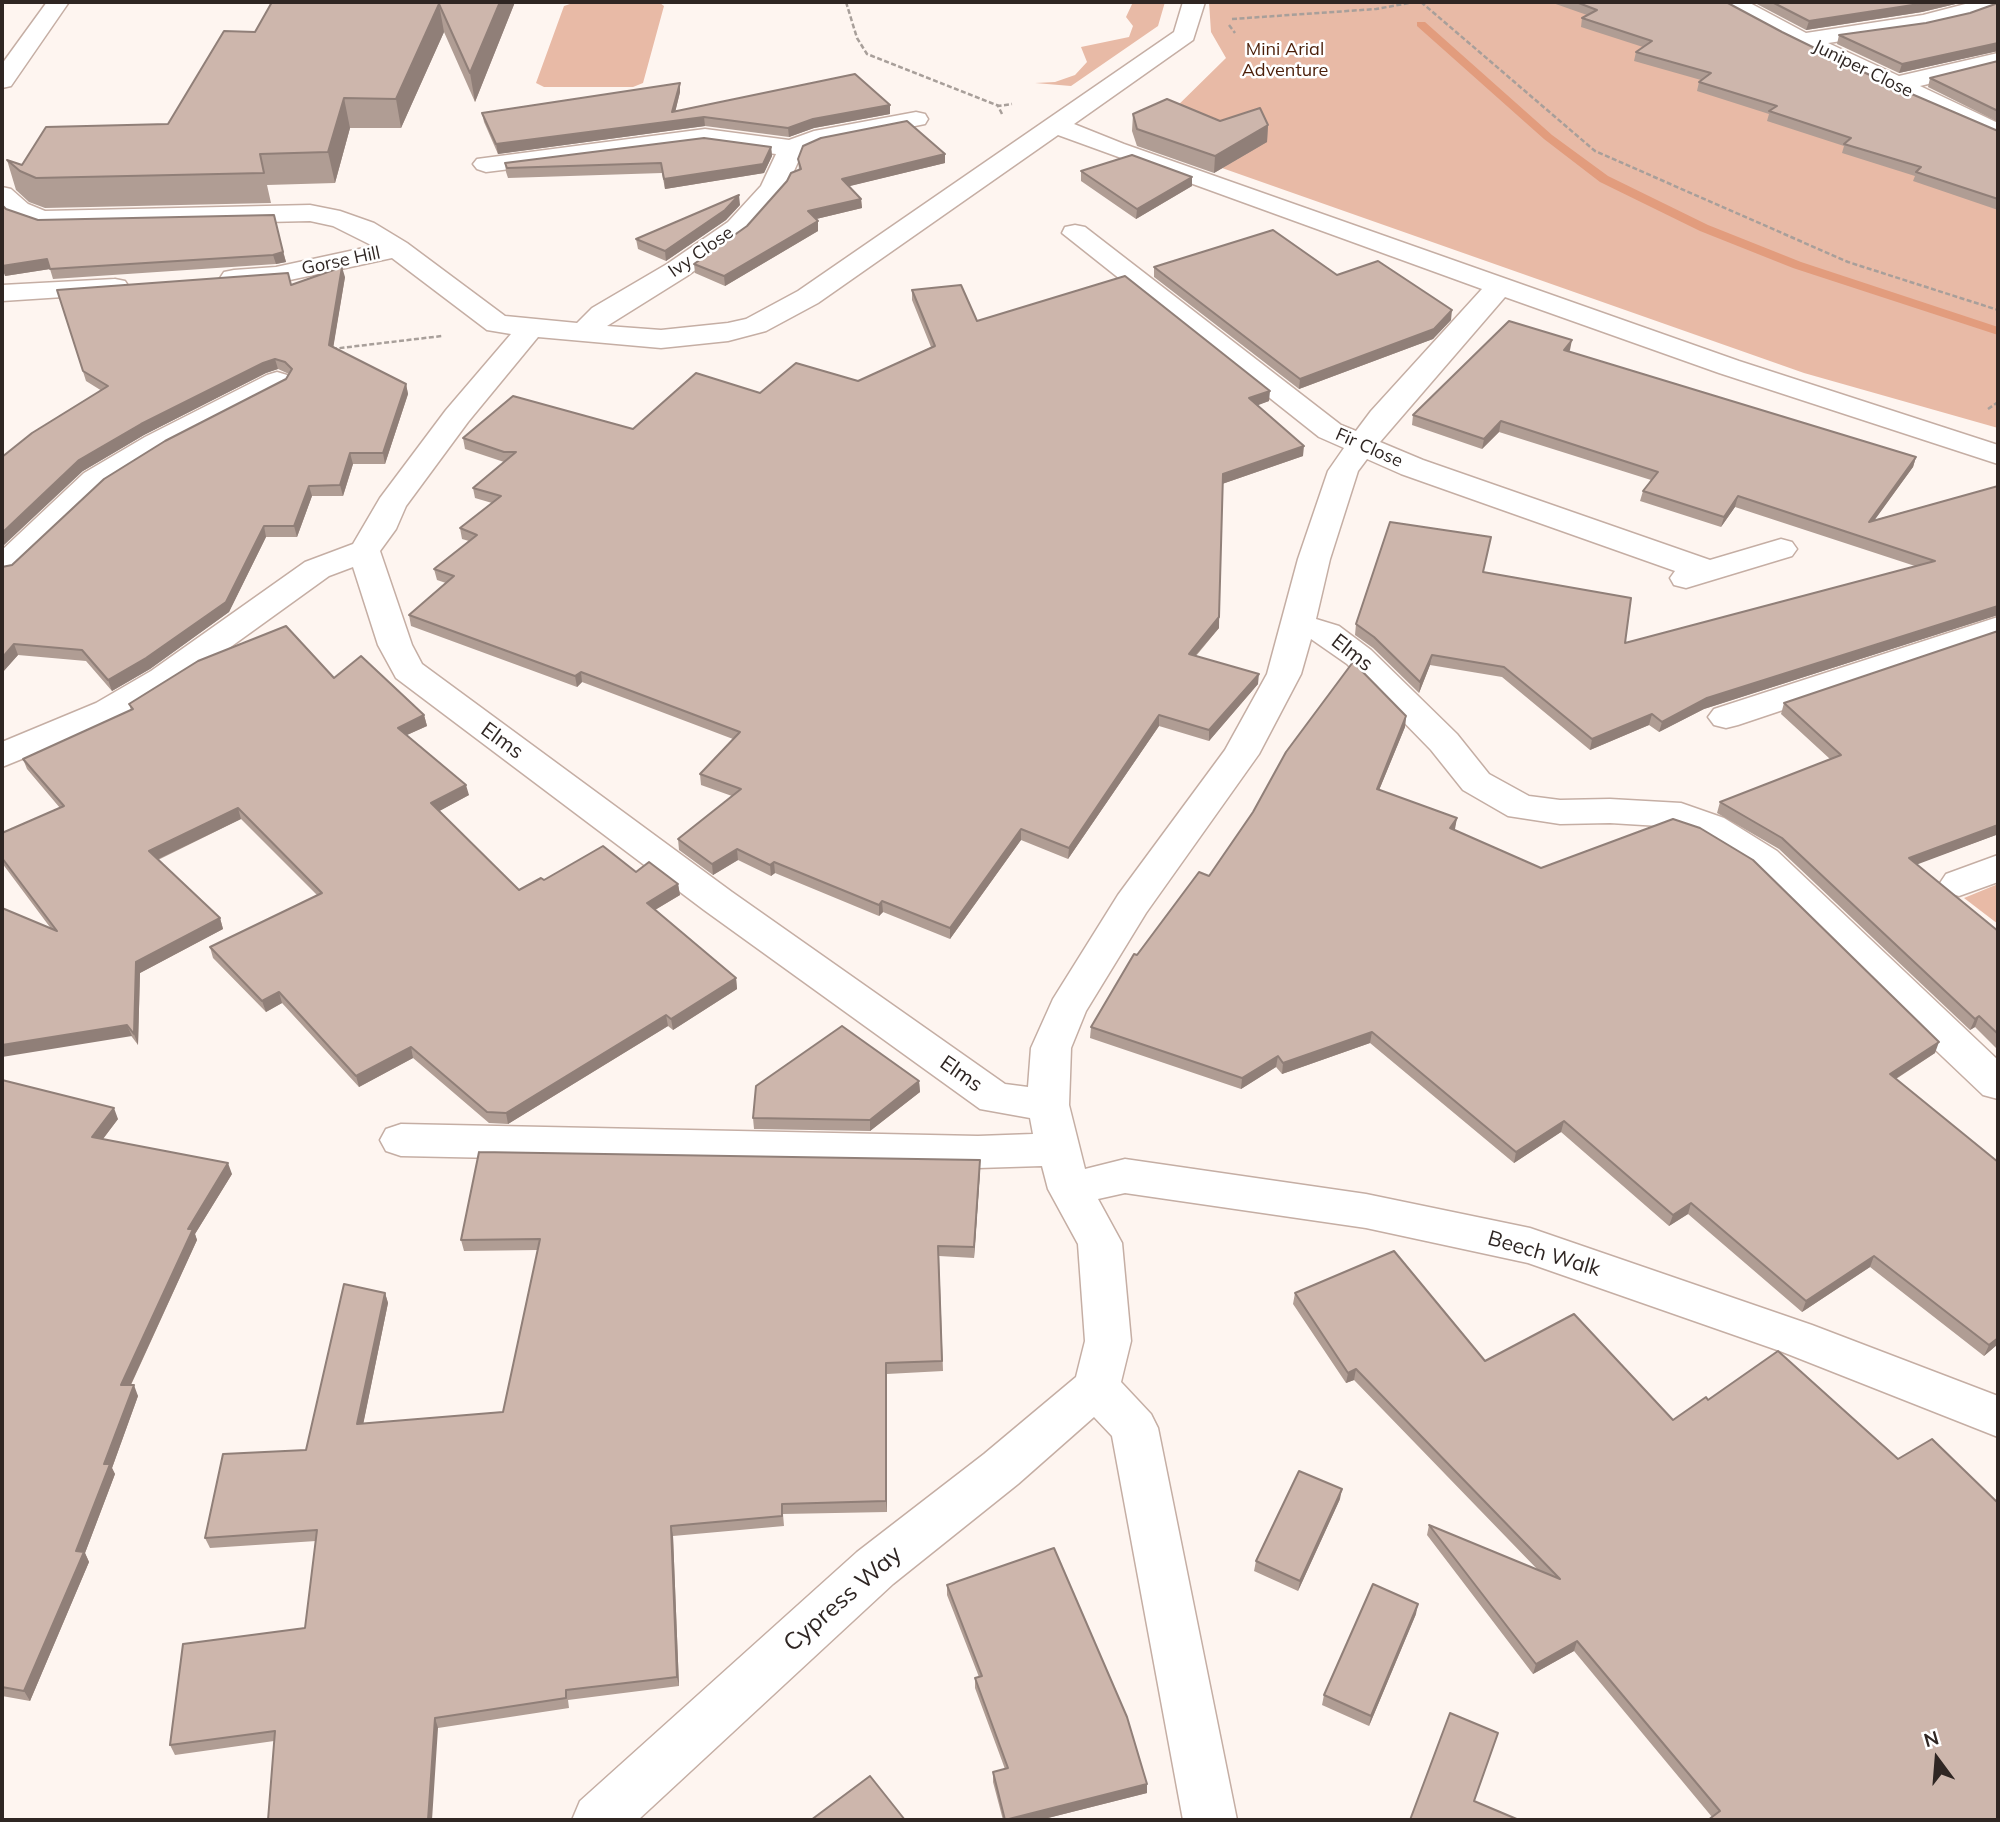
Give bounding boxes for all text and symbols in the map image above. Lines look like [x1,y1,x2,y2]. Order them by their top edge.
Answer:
street label: Juniper Close [1809,35,1917,103]
park label: Mini Arial Adventure [1242,39,1328,82]
street label: Ivy Close [664,222,738,282]
street label: Gorse Hill [300,242,382,280]
street label: Fir Close [1332,424,1406,472]
street label: Elms [1326,629,1378,677]
street label: Elms [476,717,528,765]
street label: Elms [935,1050,987,1098]
street label: Beech Walk [1485,1226,1603,1282]
street label: Cypress Way [778,1540,908,1658]
north arrow [1902,1724,1972,1794]
text: N [1921,1725,1941,1752]

